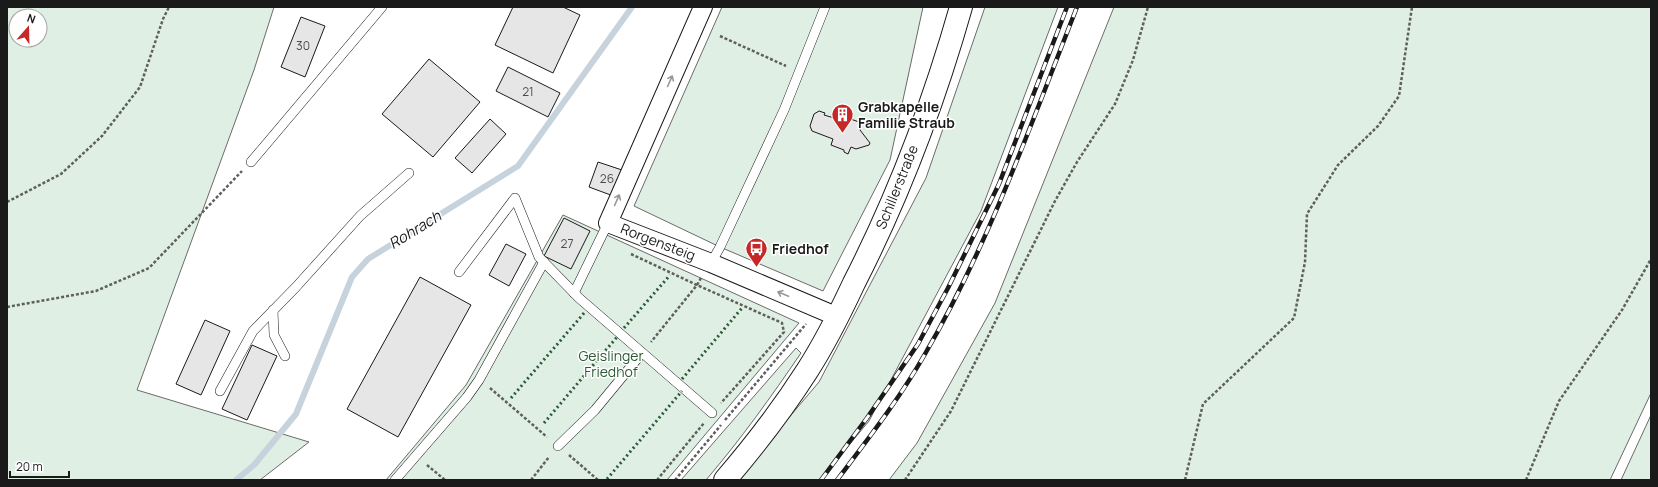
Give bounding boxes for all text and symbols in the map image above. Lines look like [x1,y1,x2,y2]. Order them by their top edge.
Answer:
north arrow [8,8,48,48]
text: N [25,10,38,27]
house number: 30 [296,37,310,54]
one-way arrow [667,76,675,88]
house number: 21 [522,83,534,100]
place label: Grabkapelle Familie Straub [858,97,955,132]
building icon: Grabkapelle Familie Straub [830,102,856,135]
street label: Schillerstraße [871,142,922,232]
house number: 26 [600,170,614,187]
one-way arrow [614,195,622,207]
water label: Rohrach [385,205,446,254]
street label: Rorgensteig [618,219,698,265]
house number: 27 [561,235,573,252]
bus stop icon: Friedhof [744,236,770,269]
place label: Friedhof [772,239,829,258]
one-way arrow [777,290,789,298]
park label: Geislinger Friedhof [578,346,644,381]
scale bar [10,453,69,479]
text: 20 m [16,458,43,475]

